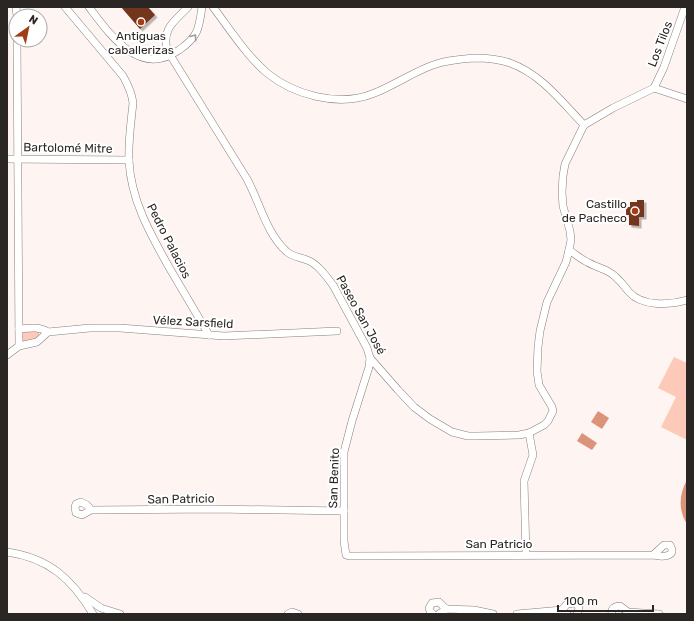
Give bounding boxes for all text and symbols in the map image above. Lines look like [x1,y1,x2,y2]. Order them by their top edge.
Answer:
north arrow [8,8,48,48]
text: N [26,12,40,28]
marker: Antiguas caballerizas [136,17,146,27]
street label: Los Tilos [645,19,675,69]
place label: Antiguas caballerizas [108,29,174,57]
one-way arrow [189,34,196,41]
street label: Bartolomé Mitre [23,140,113,156]
place label: Castillo de Pacheco [562,197,627,225]
street label: Pedro Palacios [144,201,194,281]
marker: Castillo de Pacheco [630,206,640,216]
street label: Paseo San José [333,273,389,357]
street label: Vélez Sarsfield [152,313,234,331]
street label: San Benito [326,447,342,509]
street label: San Patricio [147,491,215,507]
street label: San Patricio [465,537,533,551]
scale bar [558,587,653,613]
text: 100 m [564,594,598,608]

